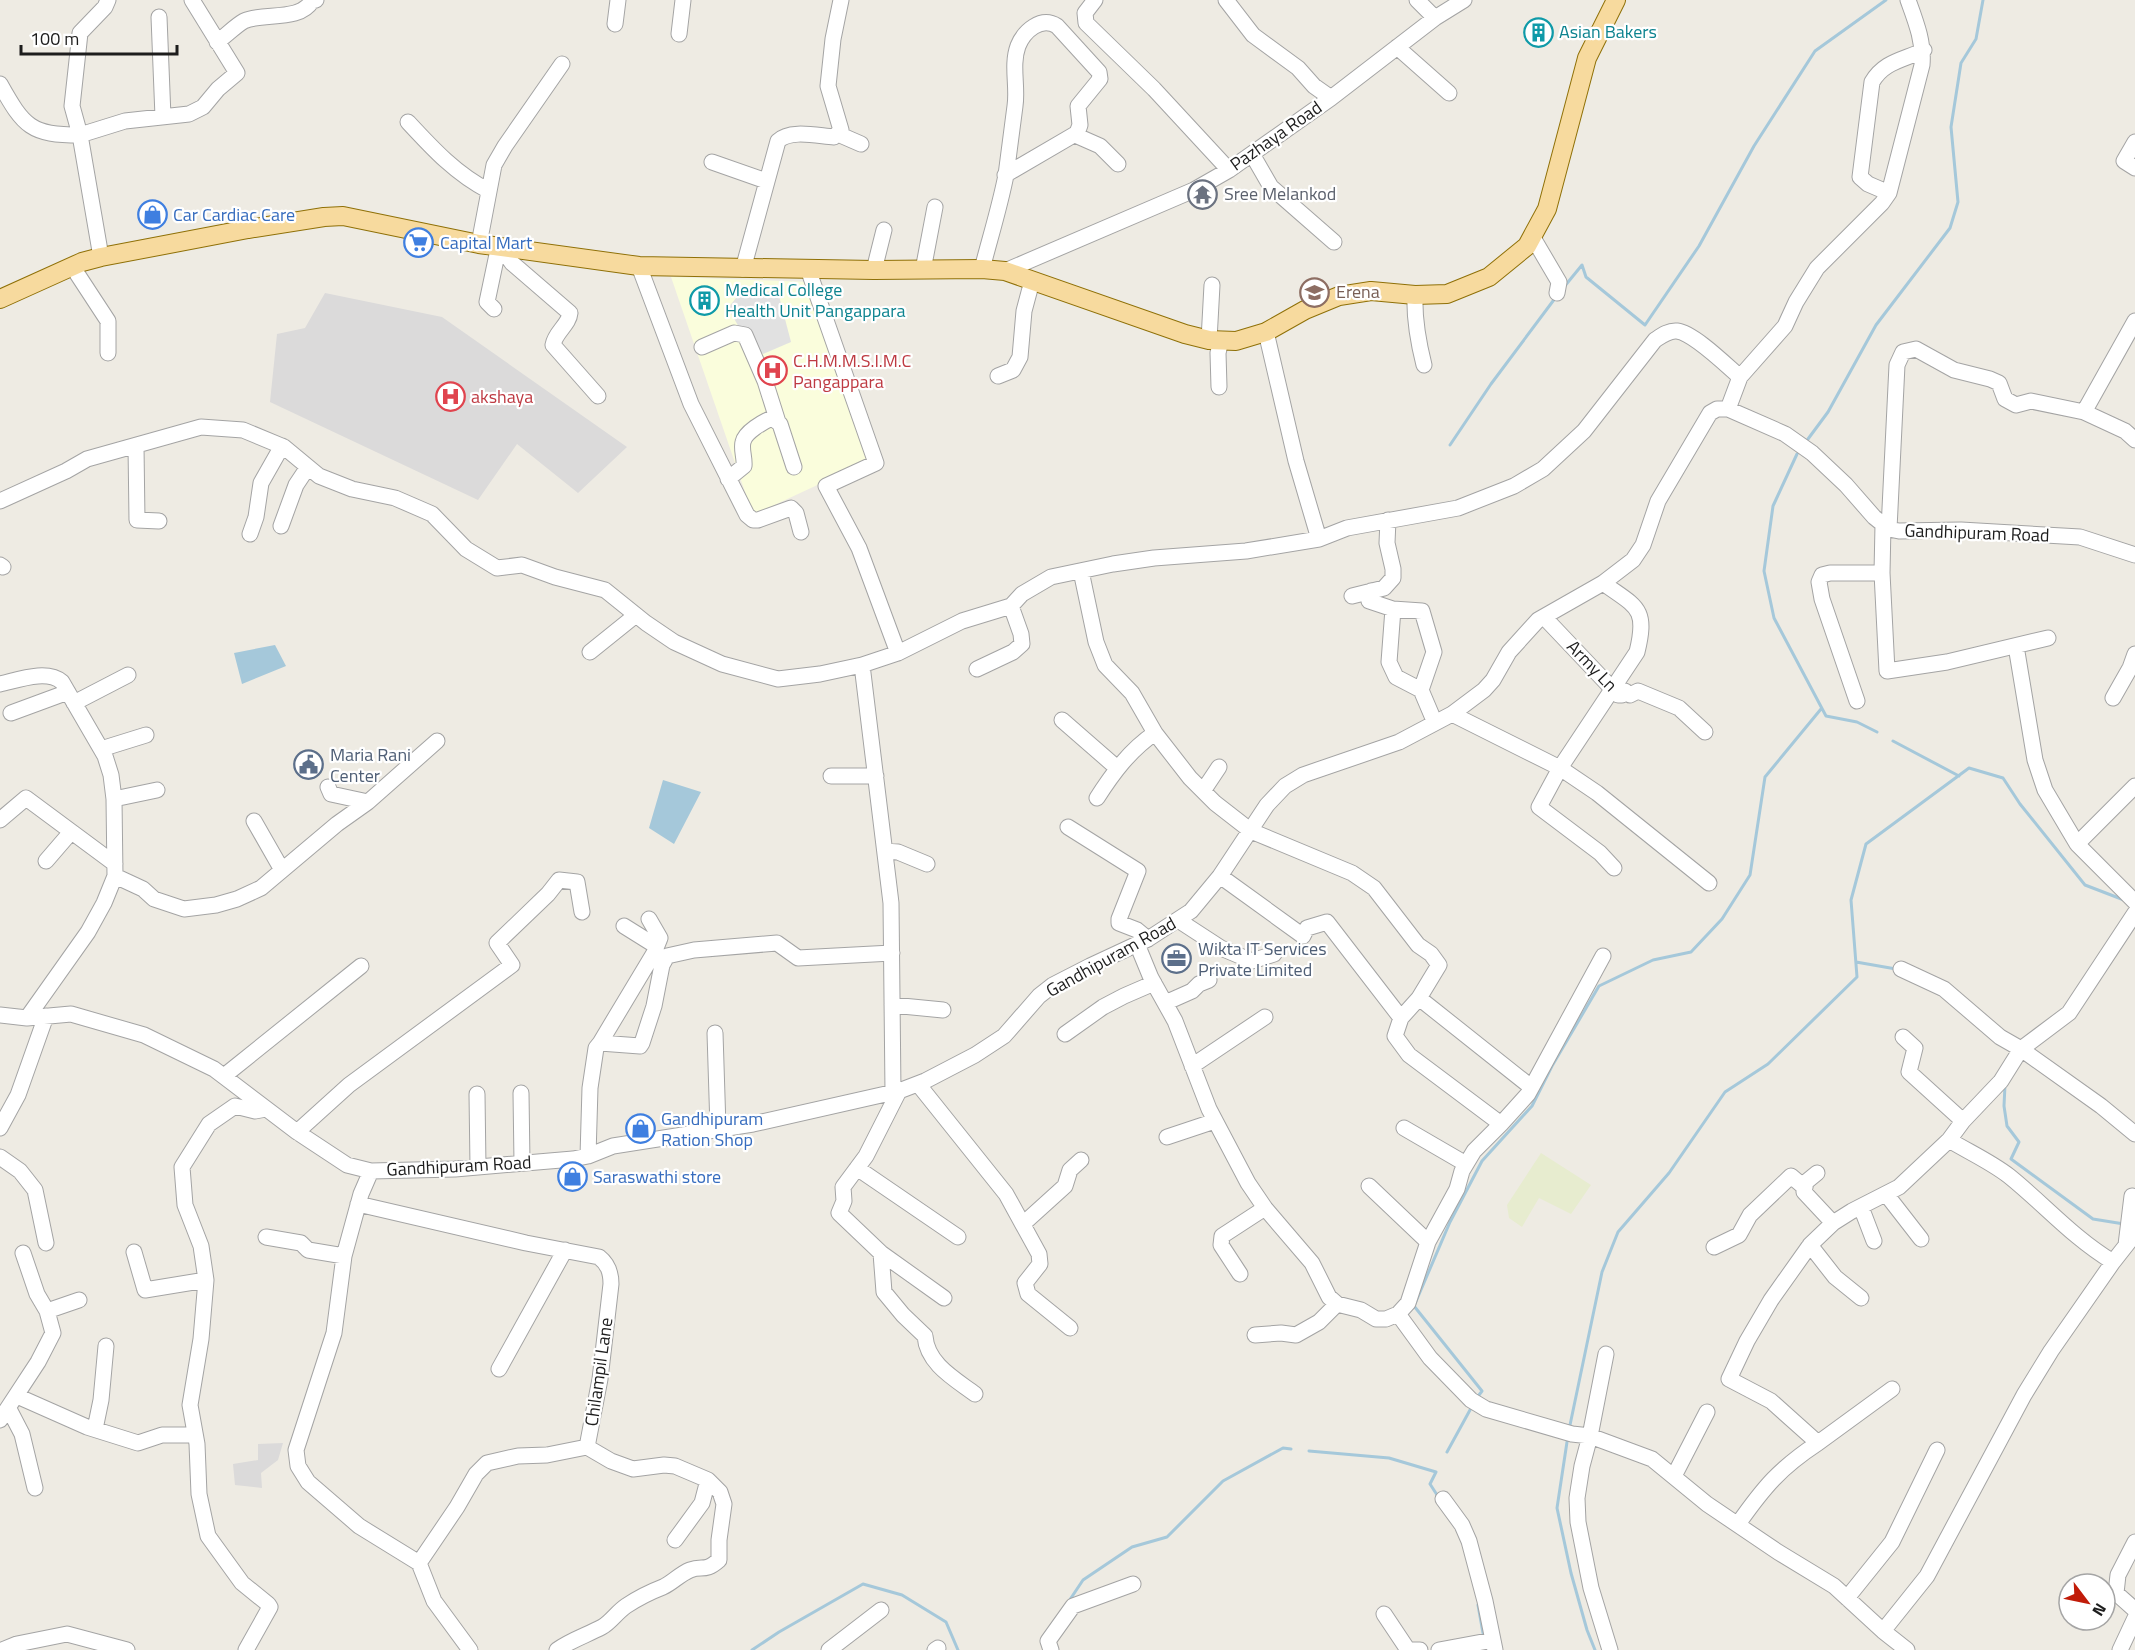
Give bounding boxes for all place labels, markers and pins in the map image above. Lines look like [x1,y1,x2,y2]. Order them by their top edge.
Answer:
building icon: Asian Bakers [1522,16,1554,48]
place label: Asian Bakers [1559,18,1657,45]
temple icon: Sree Melankod [1187,178,1219,210]
place label: Sree Melankod [1224,180,1336,207]
shop icon: Car Cardiac Care [136,199,168,231]
place label: Car Cardiac Care [173,201,295,228]
supermarket icon: Capital Mart [403,227,435,259]
place label: Capital Mart [440,229,533,256]
place label: Medical College Health Unit Pangappara [725,276,906,324]
school or university icon: Erena [1299,276,1331,308]
place label: Erena [1336,278,1380,305]
building icon: Medical College Health Unit Pangappara [688,284,720,316]
place label: C.H.M.M.S.I.M.C Pangappara [793,347,912,395]
hospital icon: C.H.M.M.S.I.M.C Pangappara [756,355,788,387]
hospital icon: akshaya [434,381,466,413]
place label: akshaya [471,383,533,410]
place label: Maria Rani Center [330,741,411,789]
public building icon: Maria Rani Center [293,749,325,781]
place label: Wikta IT Services Private Limited [1198,935,1327,983]
office icon: Wikta IT Services Private Limited [1161,943,1193,975]
place label: Gandhipuram Ration Shop [661,1105,763,1153]
shop icon: Gandhipuram Ration Shop [624,1113,656,1145]
shop icon: Saraswathi store [556,1161,588,1193]
place label: Saraswathi store [593,1163,721,1190]

